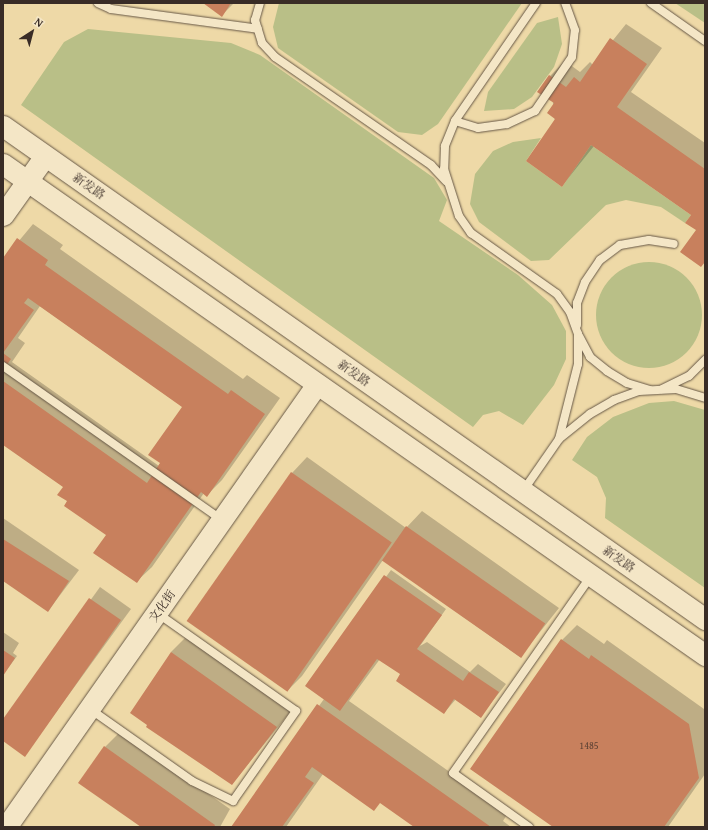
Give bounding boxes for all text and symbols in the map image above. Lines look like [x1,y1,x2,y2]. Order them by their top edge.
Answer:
north arrow [12,12,52,52]
text: N [31,14,47,31]
street label: 新发路 [70,170,108,202]
street label: 新发路 [335,357,373,389]
street label: 新发路 [600,543,638,575]
street label: 文化街 [146,587,178,625]
house number: 1485 [579,740,599,752]

